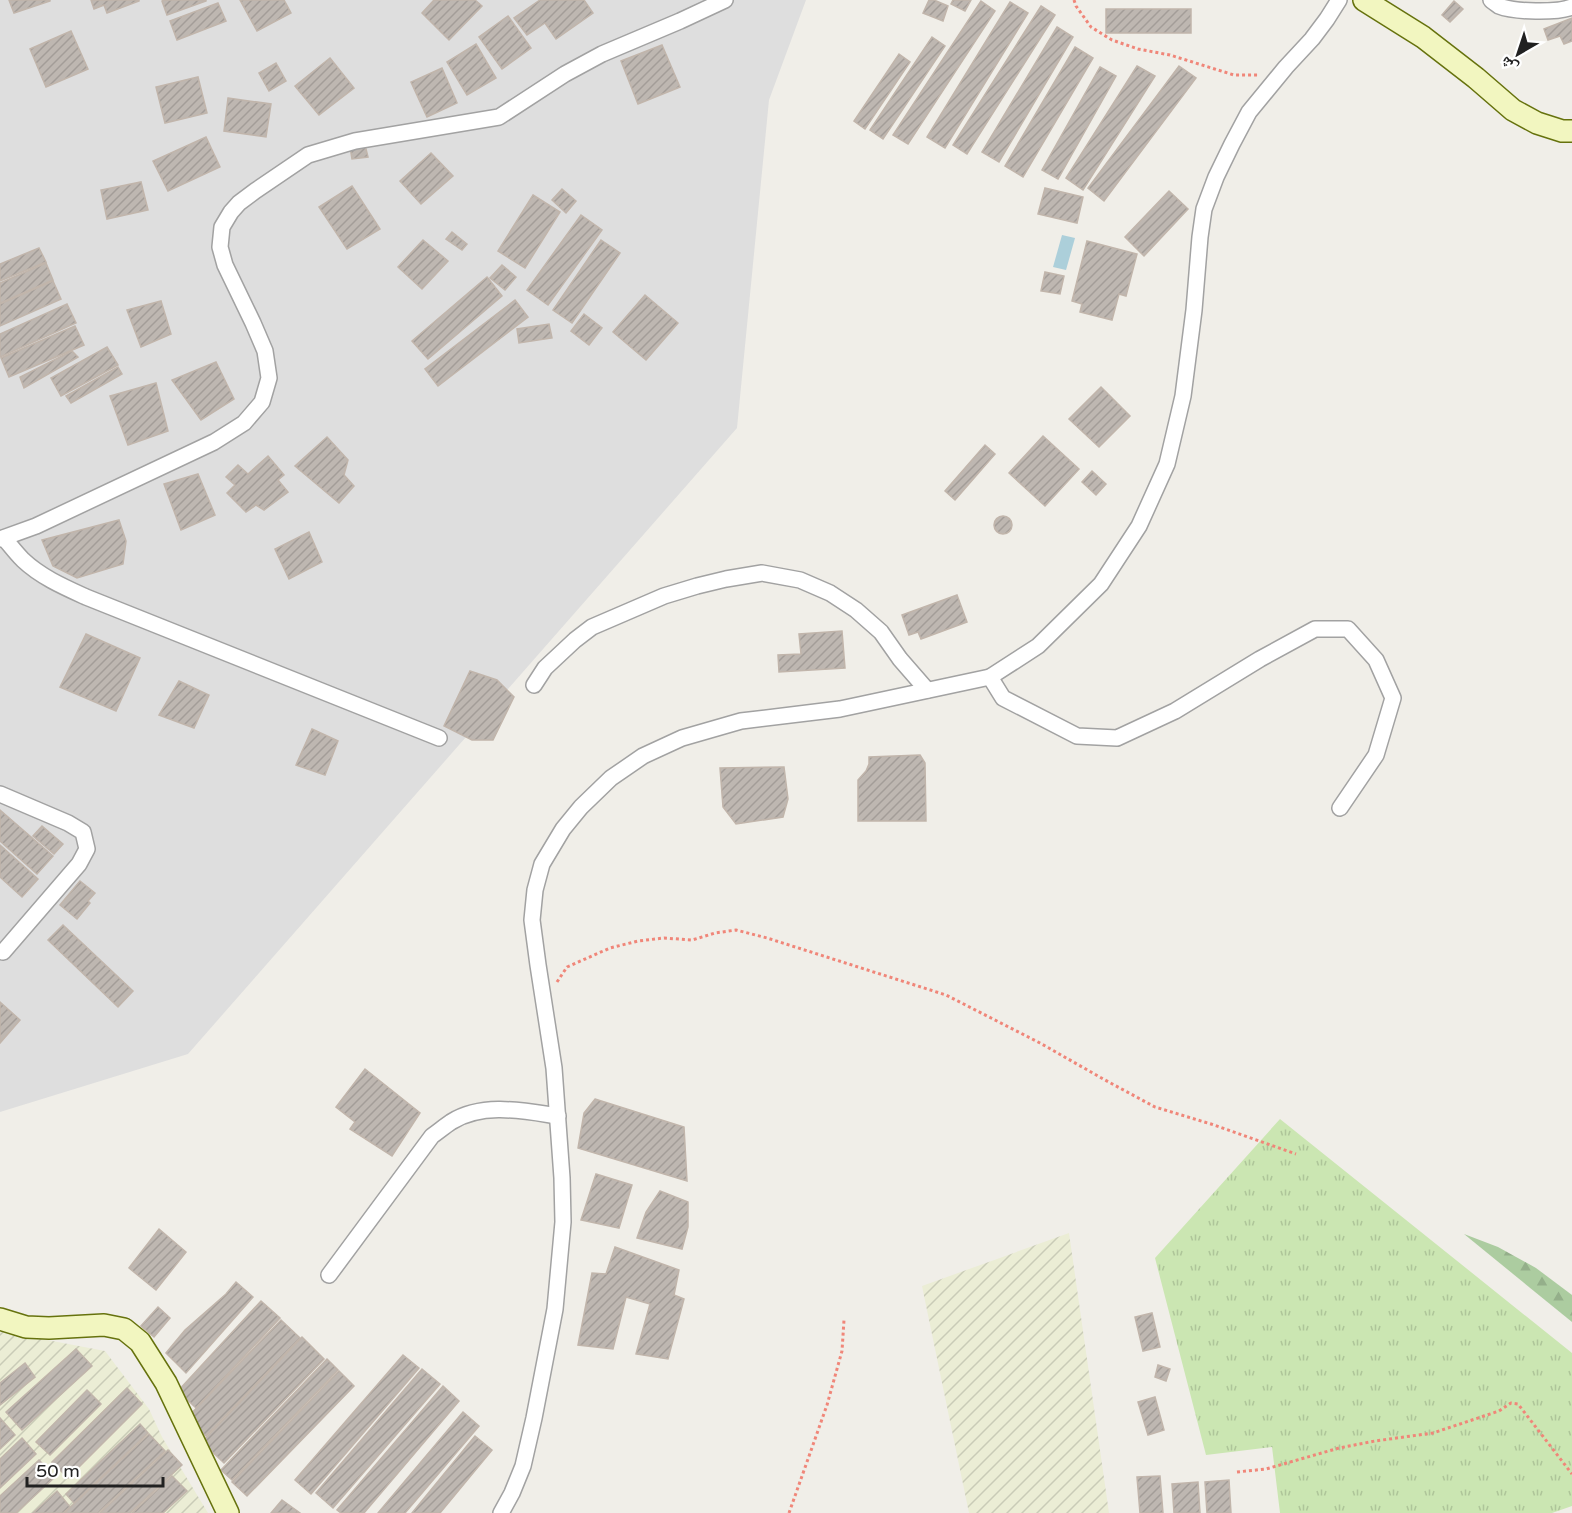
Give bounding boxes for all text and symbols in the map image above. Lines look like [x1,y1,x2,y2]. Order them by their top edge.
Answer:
north arrow [1488,24,1548,84]
text: ش [1496,52,1522,78]
scale bar [27,1450,164,1488]
text: 50 m [36,1460,80,1482]

